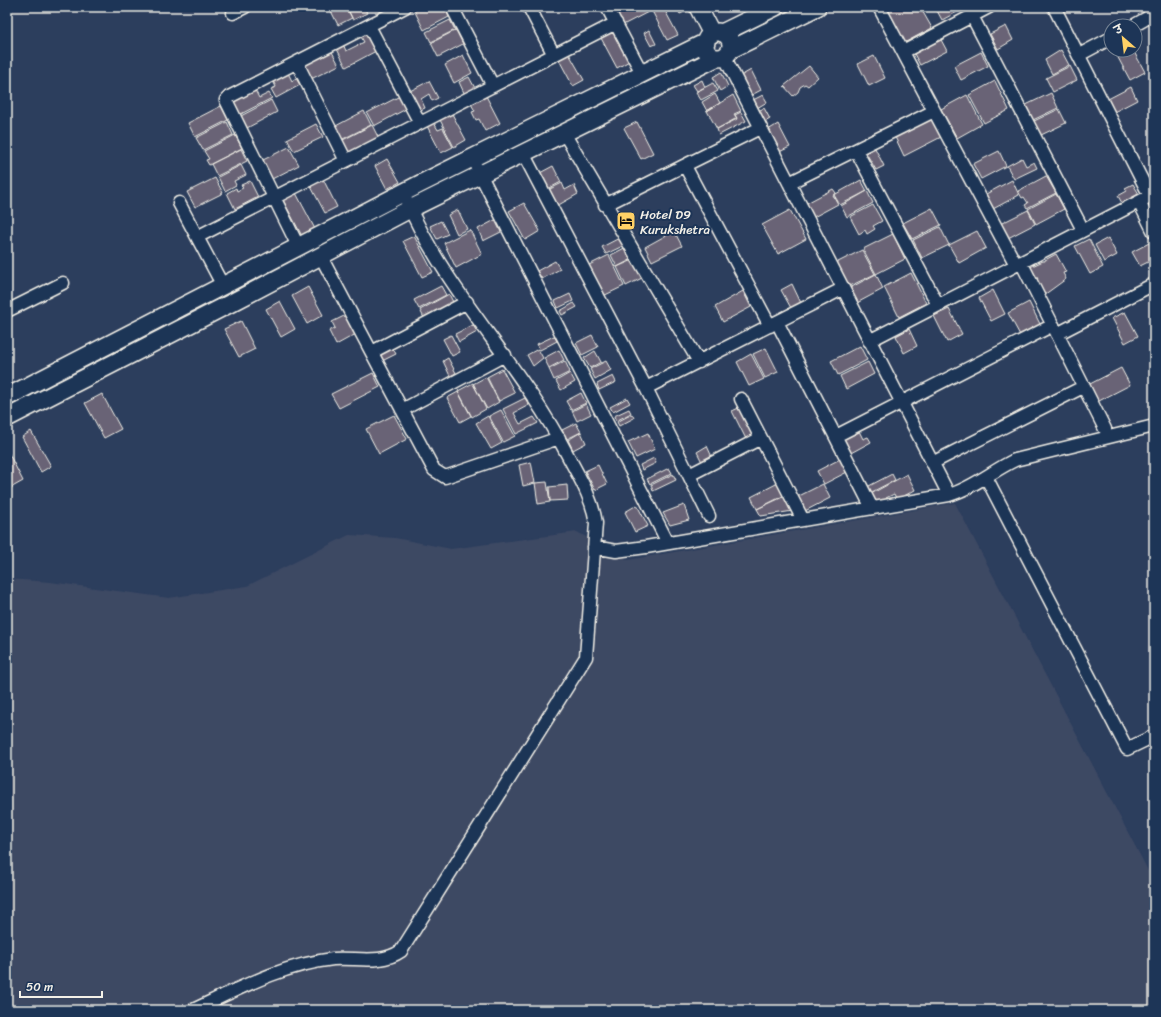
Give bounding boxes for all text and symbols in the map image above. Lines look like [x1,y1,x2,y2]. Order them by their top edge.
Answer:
north arrow [1103,18,1143,58]
text: उ [1110,19,1128,40]
place label: Hotel D9 Kurukshetra [640,203,710,241]
hotel icon: Hotel D9 Kurukshetra [615,210,637,232]
scale bar [20,973,102,999]
text: 50 m [26,976,53,998]

